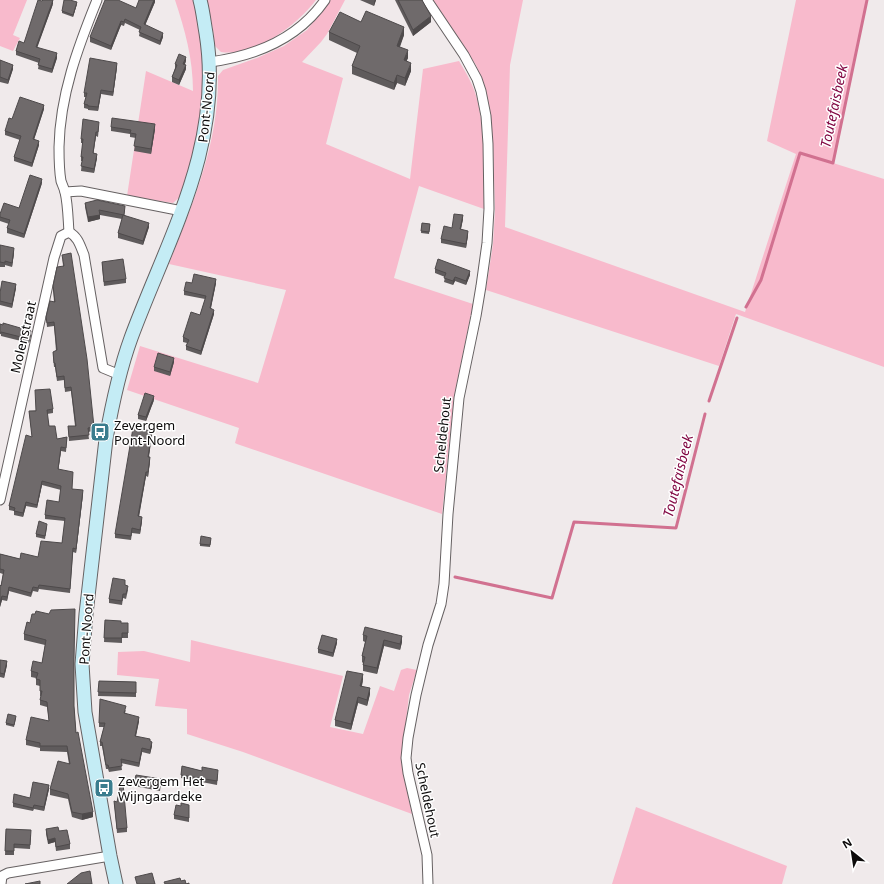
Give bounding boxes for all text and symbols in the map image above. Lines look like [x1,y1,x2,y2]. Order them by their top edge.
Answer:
water label: Toutefaisbeek [815,61,852,149]
street label: Pont-Noord [193,71,219,143]
street label: Molenstraat [6,299,40,375]
street label: Scheldehout [429,396,455,474]
place label: Zevergem Pont-Noord [114,416,185,449]
bus stop icon: Zevergem Pont-Noord [89,421,111,443]
water label: Toutefaisbeek [658,431,697,519]
street label: Pont-Noord [75,593,97,665]
street label: Scheldehout [411,761,445,839]
place label: Zevergem Het Wijngaardeke [118,772,205,805]
bus stop icon: Zevergem Het Wijngaardeke [93,777,115,799]
north arrow [832,832,872,872]
text: N [839,834,854,852]

